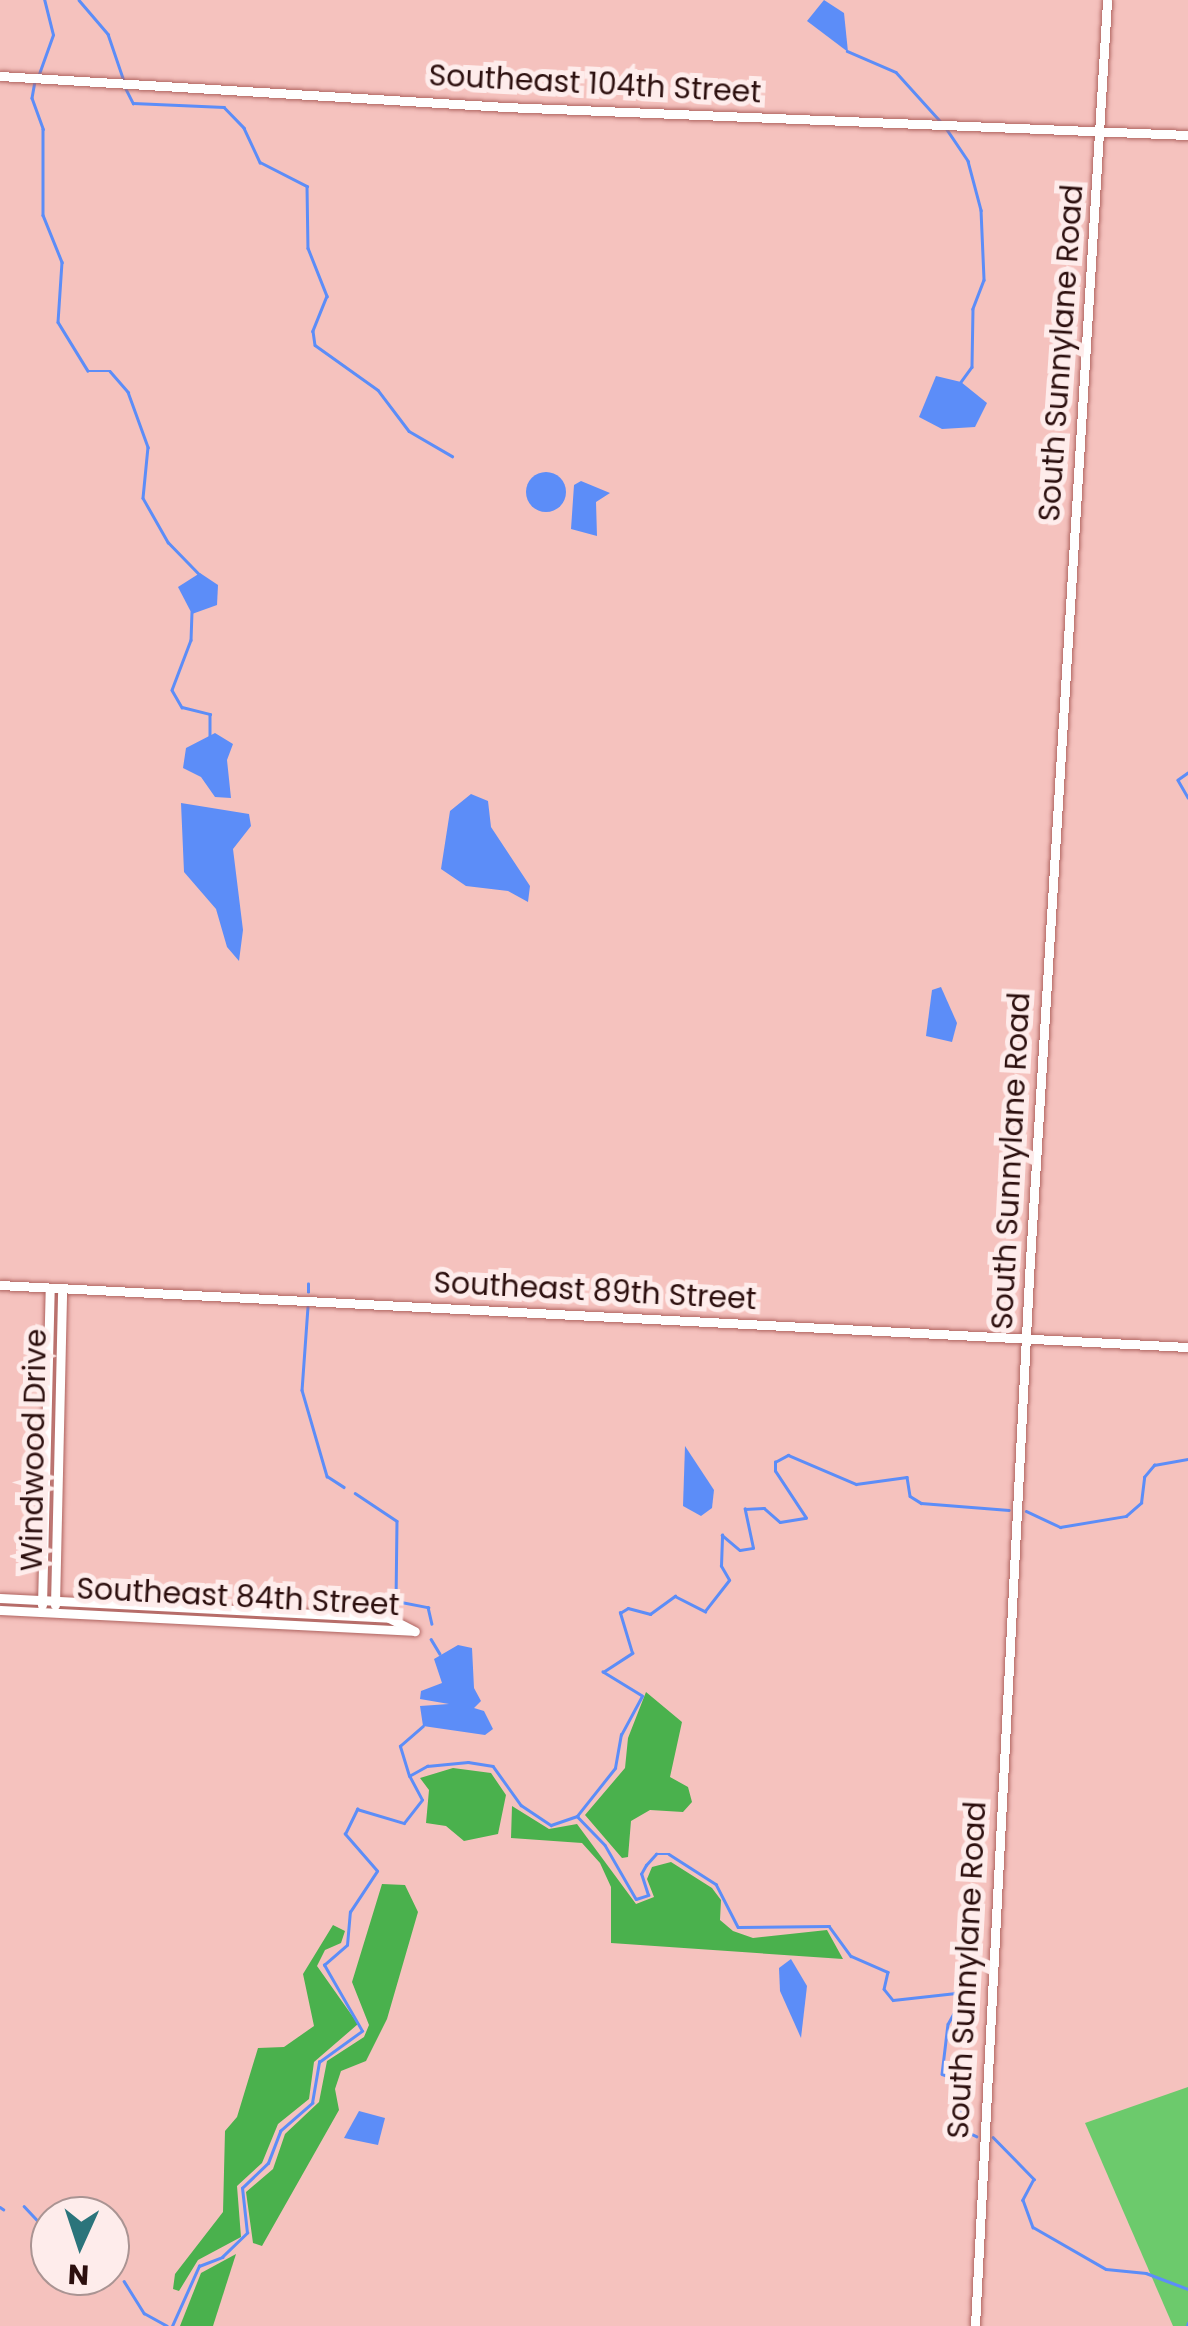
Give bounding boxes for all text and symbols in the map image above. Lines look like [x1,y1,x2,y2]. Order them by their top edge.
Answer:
street label: Southeast 104th Street [428,57,762,111]
street label: South Sunnylane Road [1031,183,1091,523]
street label: South Sunnylane Road [984,991,1038,1331]
street label: Southeast 89th Street [433,1265,757,1317]
street label: Windwood Drive [14,1328,54,1572]
street label: Southeast 84th Street [76,1571,400,1623]
street label: South Sunnylane Road [940,1800,994,2140]
north arrow [30,2196,130,2296]
text: N [67,2254,90,2294]

